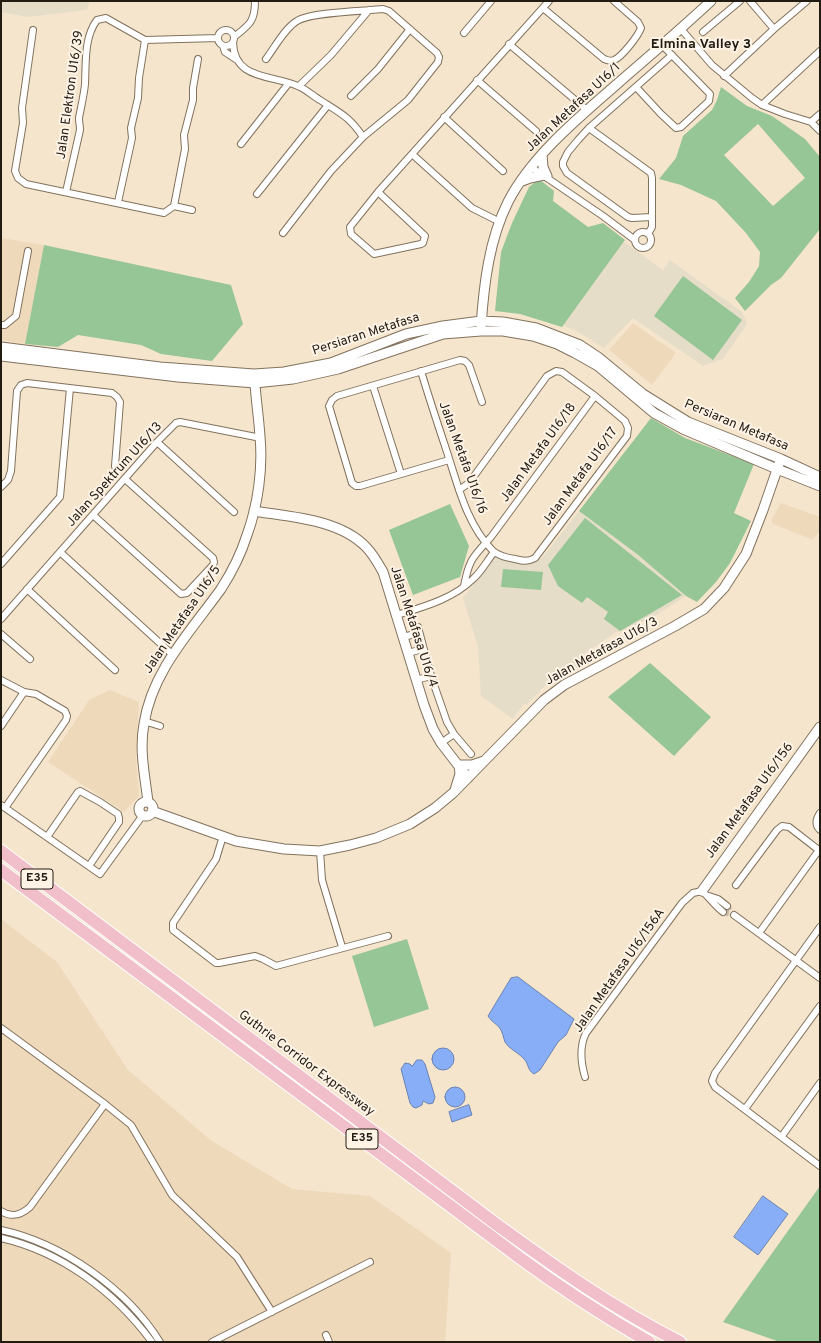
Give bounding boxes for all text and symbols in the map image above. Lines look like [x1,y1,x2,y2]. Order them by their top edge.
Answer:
street label: Jalan Elektron U16/39 [54,30,88,160]
district label: Elmina Valley 3 [651,37,751,53]
street label: Jalan Metafasa U16/1 [524,60,624,156]
street label: Persiaran Metafasa [310,310,422,360]
street label: Persiaran Metafasa [682,397,790,455]
street label: Jalan Metafa U16/16 [434,400,490,516]
street label: Jalan Metafa U16/18 [498,400,580,506]
street label: Jalan Spektrum U16/13 [64,420,166,530]
street label: Jalan Metafa U16/17 [540,425,622,529]
street label: Jalan Metafasa U16/5 [141,563,225,677]
street label: Jalan Metafasa U16/4 [386,564,440,690]
street label: Jalan Metafasa U16/3 [543,615,661,689]
street label: Jalan Metafasa U16/156 [703,740,797,862]
road number: E35 [21,869,53,889]
street label: Jalan Metafasa U16/156A [571,906,669,1036]
street label: Guthrie Corridor Expressway [235,1008,377,1120]
road number: E35 [346,1129,378,1149]

